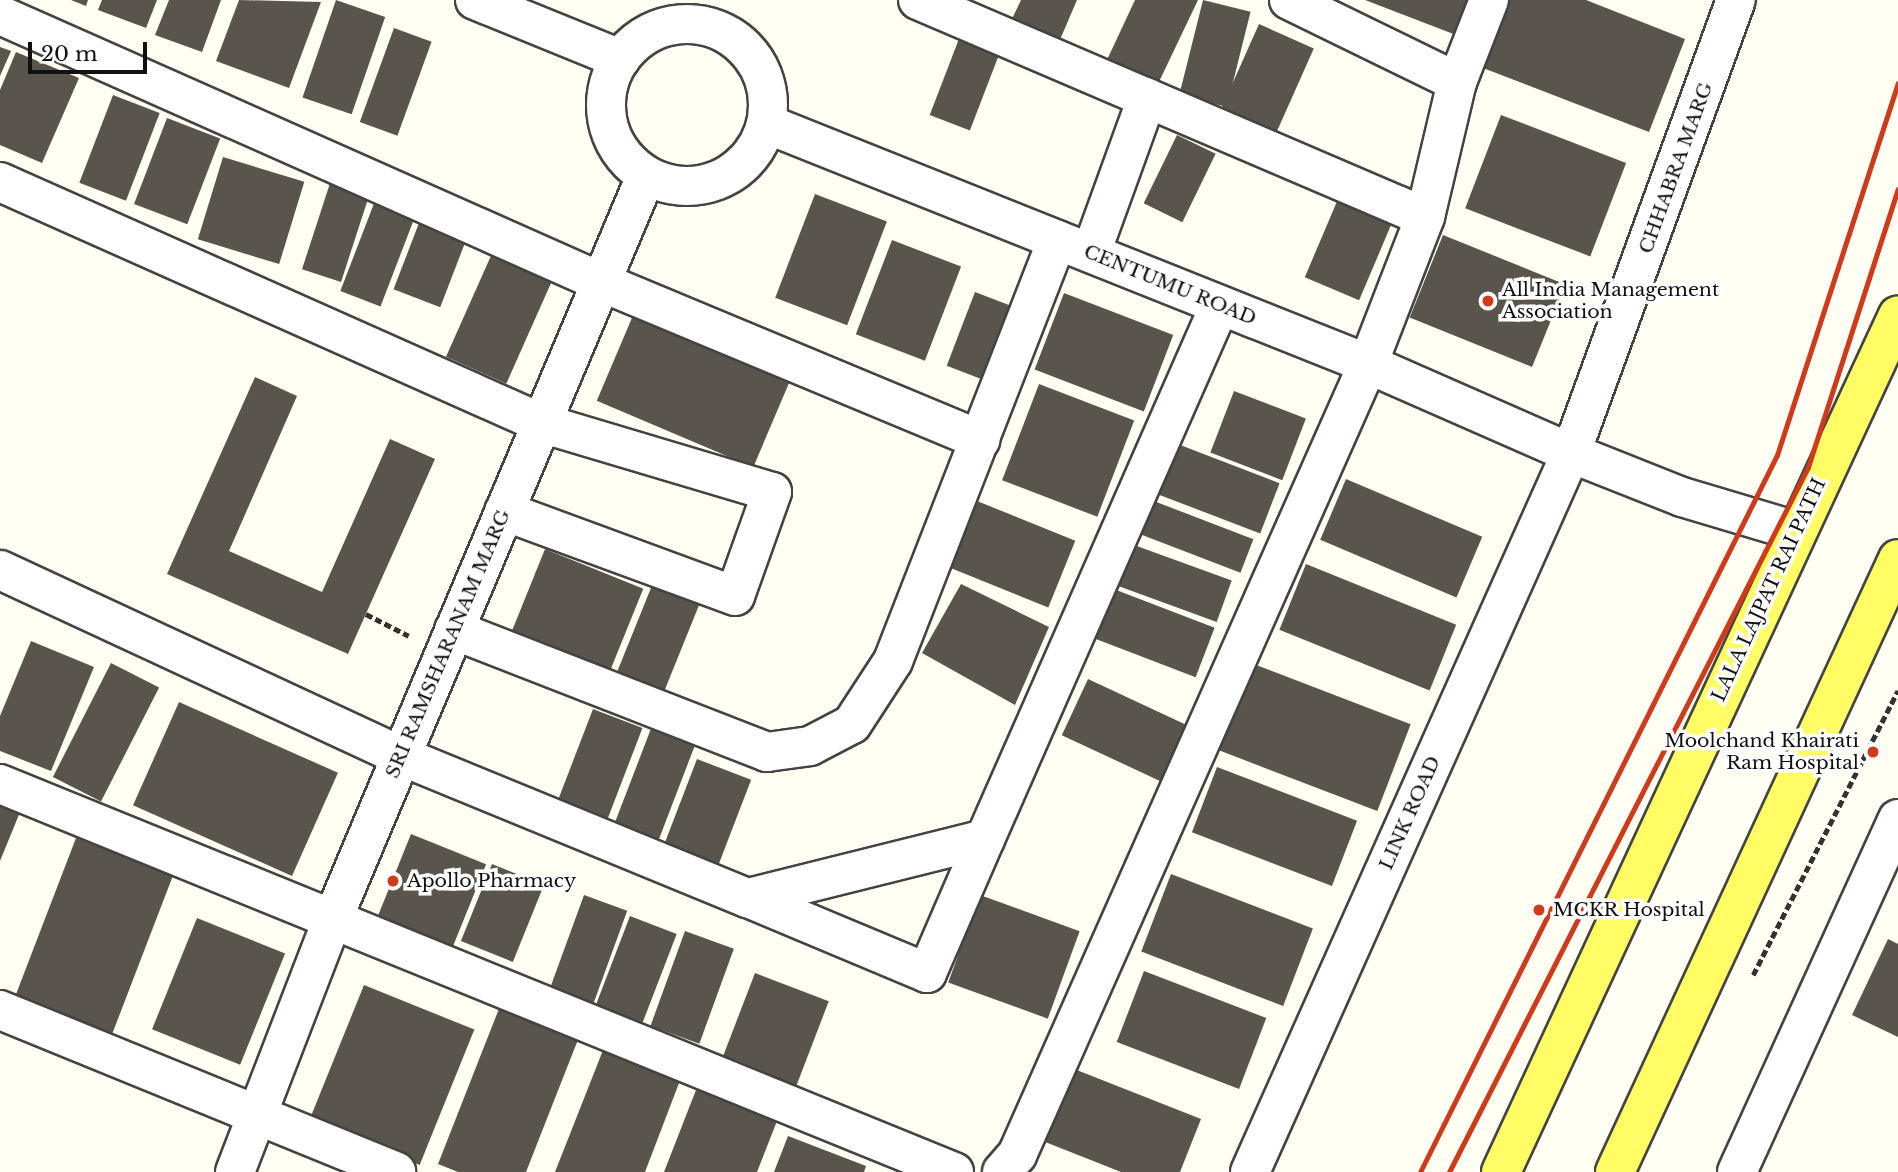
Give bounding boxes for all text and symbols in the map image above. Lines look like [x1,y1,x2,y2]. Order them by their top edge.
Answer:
scale bar [32,28,150,72]
text: 20 m [41,41,98,67]
street label: CHHABRA MARG [1634,79,1718,257]
street label: CENTUMU ROAD [1081,240,1259,330]
place label: All India Management Association [1502,279,1719,323]
marker: All India Management Association [1480,293,1496,309]
street label: LALA LAJPAT RAI PATH [1707,474,1831,706]
street label: SRI RAMSHARANAM MARG [381,506,515,782]
place label: Moolchand Khairati Ram Hospital [1664,730,1859,774]
marker: Moolchand Khairati Ram Hospital [1865,744,1881,760]
street label: LINK ROAD [1375,752,1445,874]
place label: Apollo Pharmacy [407,870,576,892]
marker: Apollo Pharmacy [385,873,401,889]
place label: MCKR Hospital [1553,899,1705,921]
marker: MCKR Hospital [1531,902,1547,918]

